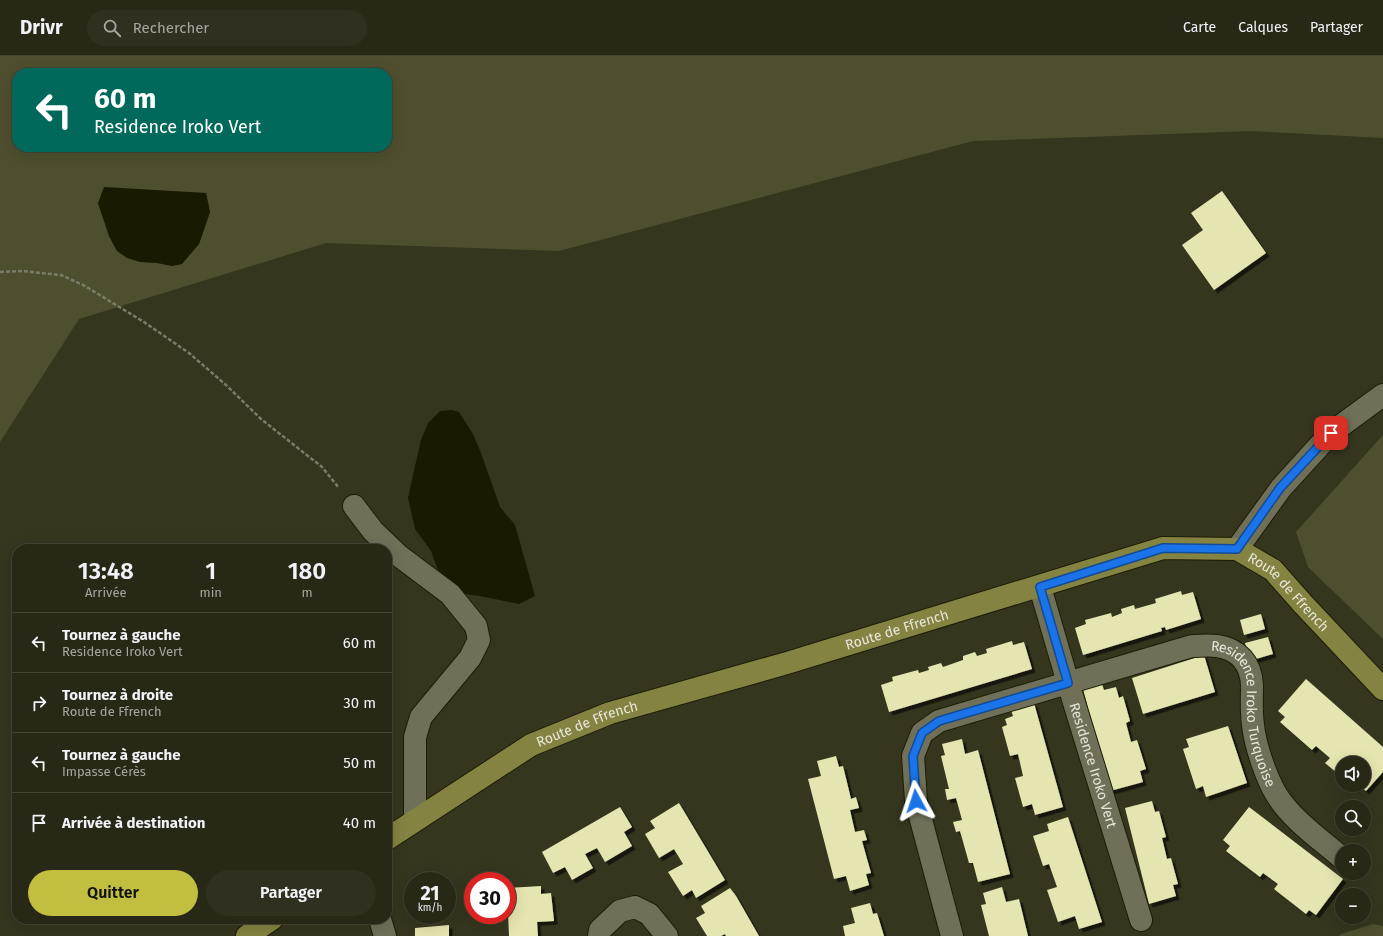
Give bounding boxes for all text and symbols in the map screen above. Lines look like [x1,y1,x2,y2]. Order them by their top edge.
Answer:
search box [87,10,367,46]
text: Drivr [20,16,63,39]
icon: search [101,17,123,39]
text: Rechercher [133,19,209,37]
text: Carte [1183,19,1216,36]
text: Calques [1238,19,1288,36]
text: Partager [1310,19,1363,36]
text: 60 m [94,82,156,115]
icon: left [28,84,80,136]
text: Residence Iroko Vert [94,116,261,138]
pin [1314,416,1348,450]
icon: arrive [1320,422,1342,444]
street label: Route de Ffrench [1245,549,1332,635]
text: 13:48 [78,557,134,585]
text: 1 [205,557,216,585]
text: 180 [288,557,326,585]
text: Arrivée [85,585,127,600]
text: min [200,585,222,600]
text: m [301,585,313,600]
street label: Route de Ffrench [843,606,951,654]
text: Tournez à gauche [62,626,181,644]
icon: left [28,632,50,654]
text: 60 m [343,634,376,652]
street label: Residence Iroko Turquoise [1210,637,1279,790]
text: Residence Iroko Vert [62,644,183,659]
text: Tournez à droite [62,686,173,704]
icon: right [28,692,50,714]
text: 30 m [343,694,376,712]
street label: Route de Ffrench [534,698,640,751]
street label: Residence Iroko Vert [1066,701,1120,831]
text: Route de Ffrench [62,704,162,719]
text: Tournez à gauche [62,746,181,764]
icon: left [28,752,50,774]
text: 50 m [343,754,376,772]
map controls [1335,756,1371,924]
button: sound [1335,756,1371,792]
text: Impasse Cérès [62,764,146,779]
position arrow [895,780,937,822]
button: search [1335,800,1371,836]
icon: arrive [28,812,50,834]
text: Arrivée à destination [62,814,205,832]
text: 40 m [343,814,376,832]
button: + [1335,844,1371,880]
button: Quitter [28,870,198,916]
button: Partager [206,870,376,916]
speed limit sign: 30 [464,872,516,924]
text: 21 [420,881,440,905]
button: − [1335,888,1371,924]
text: km/h [418,902,442,914]

